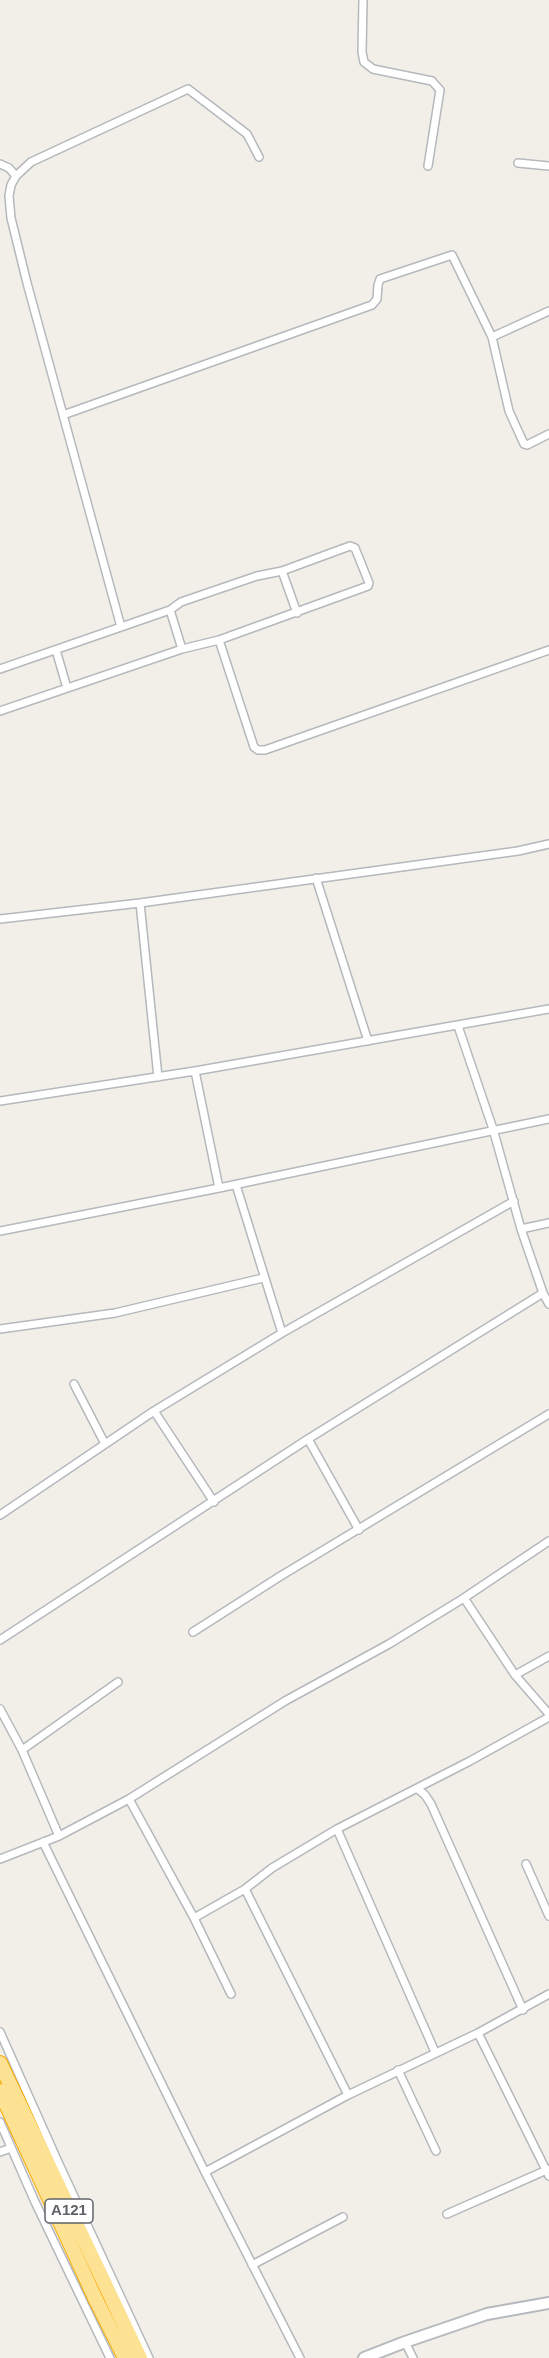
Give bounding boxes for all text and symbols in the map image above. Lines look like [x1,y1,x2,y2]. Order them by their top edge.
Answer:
road number: A121 [45,2199,93,2223]

